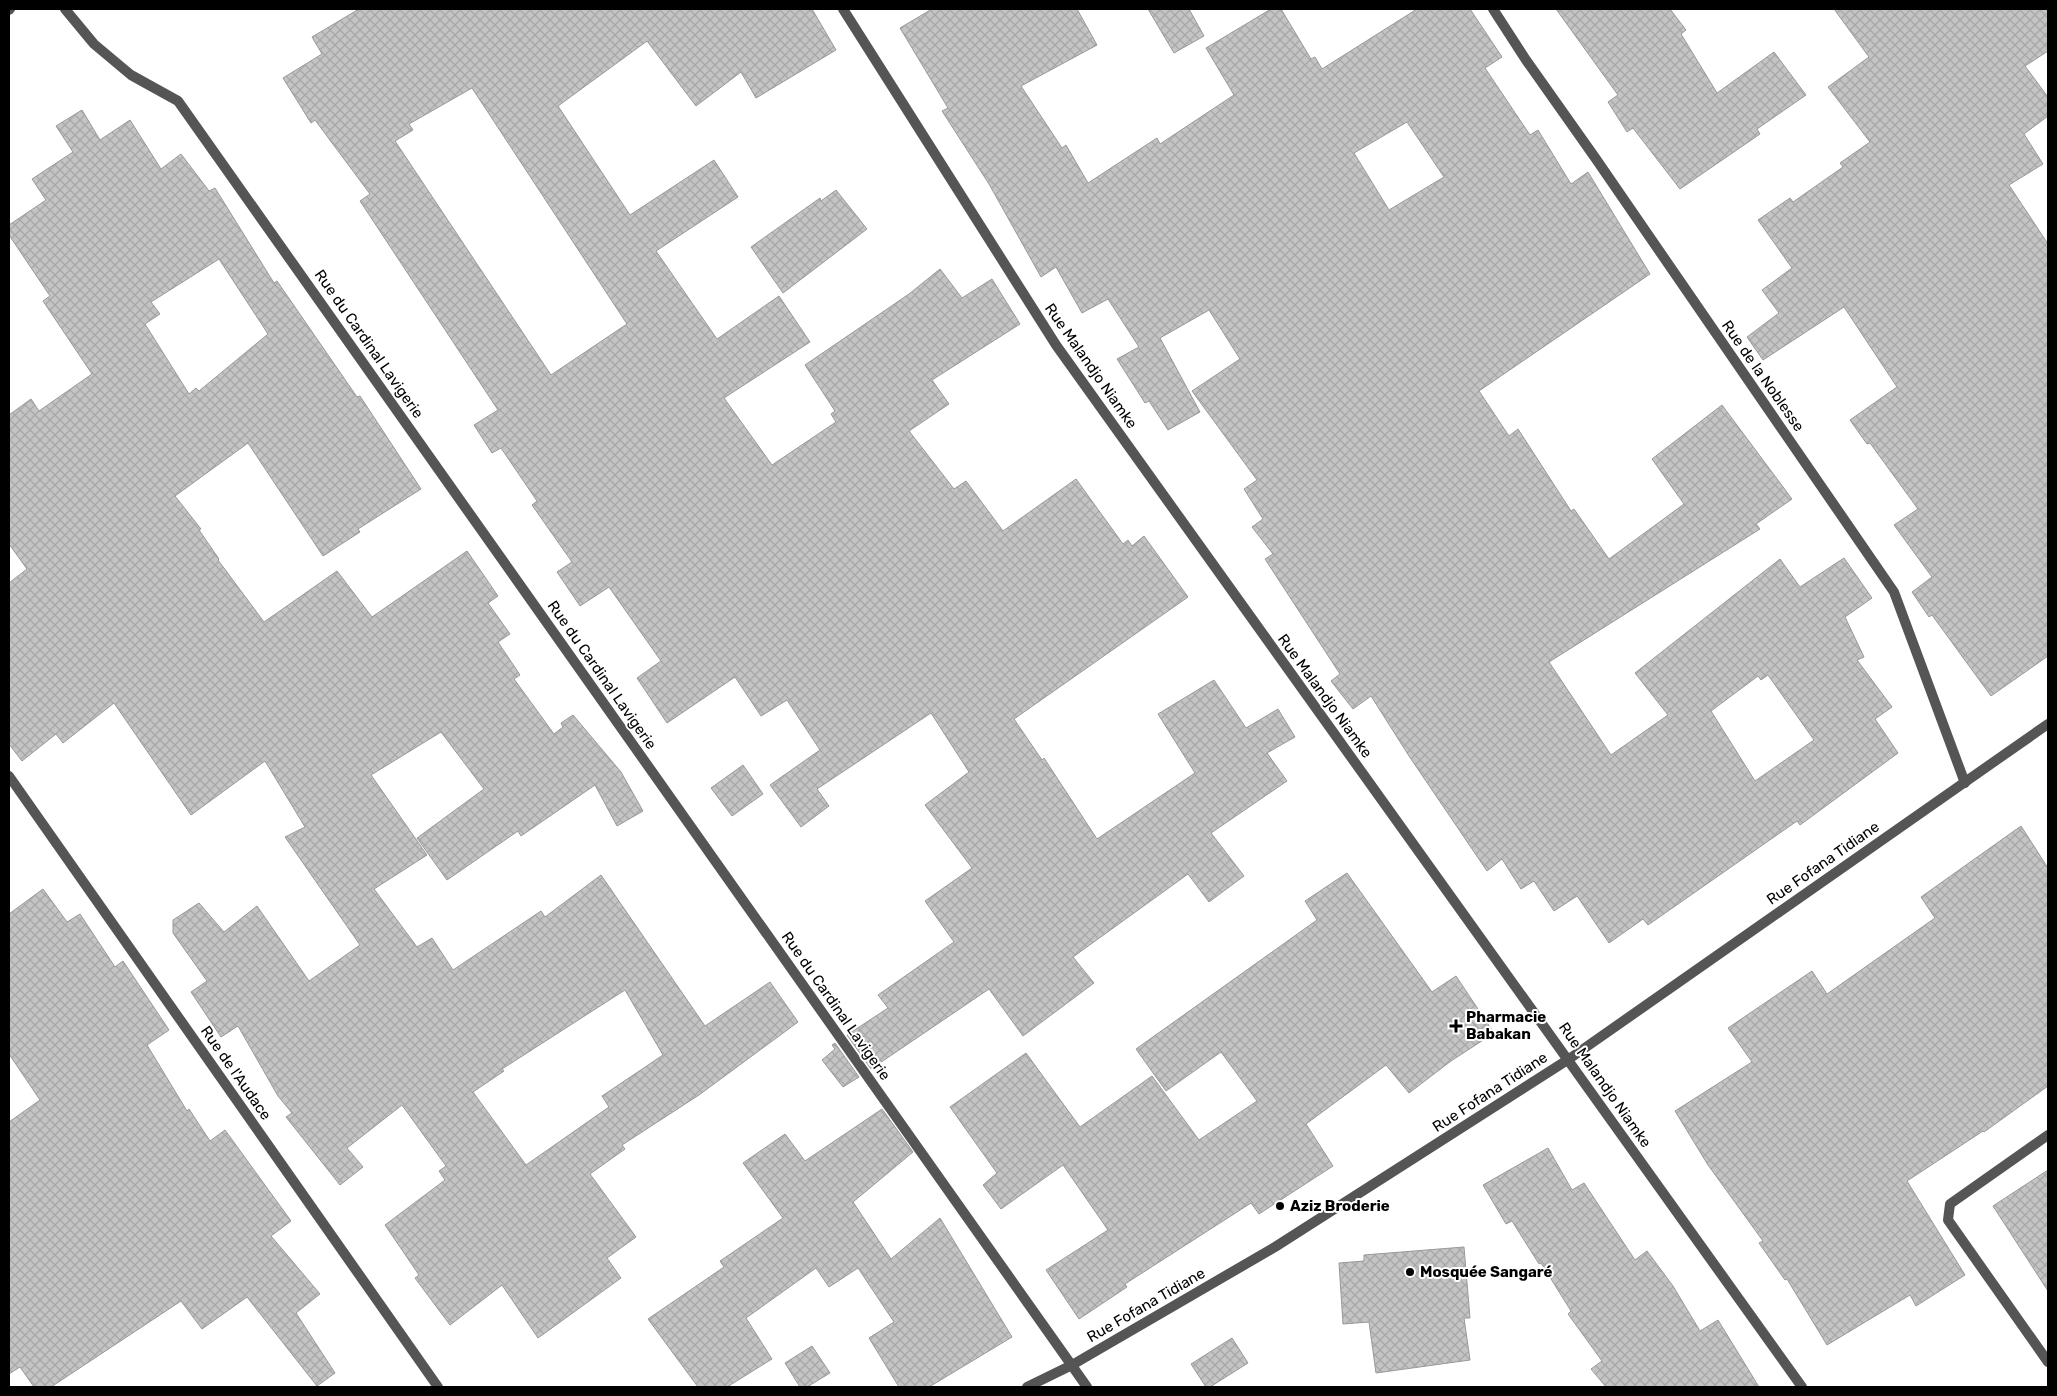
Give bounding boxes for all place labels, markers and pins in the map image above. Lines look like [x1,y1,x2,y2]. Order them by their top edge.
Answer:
place label: Pharmacie Babakan [1466,1008,1546,1043]
marker: Pharmacie Babakan [1450,1020,1462,1032]
place label: Aziz Broderie [1290,1197,1390,1215]
marker: Aziz Broderie [1274,1200,1286,1212]
place label: Mosquée Sangaré [1420,1263,1553,1281]
marker: Mosquée Sangaré [1404,1266,1416,1278]

